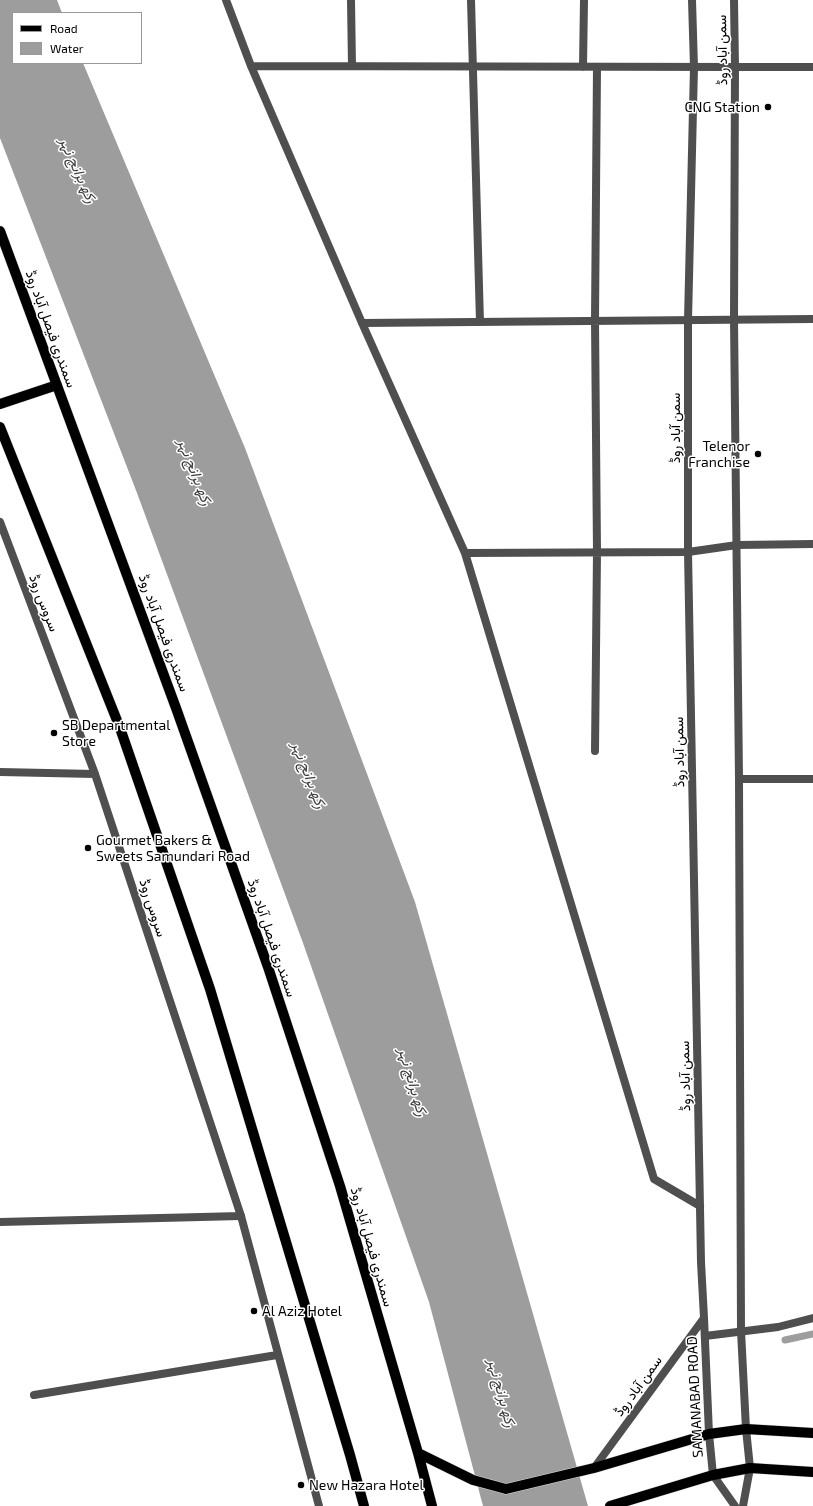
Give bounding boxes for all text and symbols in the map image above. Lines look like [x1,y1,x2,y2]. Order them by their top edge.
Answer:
legend [12,12,142,64]
street label: سمن آباد روڈ [713,15,731,85]
text: Road [50,21,78,35]
text: Water [50,41,84,55]
place label: CNG Station [685,99,760,115]
marker: CNG Station [763,102,773,112]
water label: رکھ برانچ نہر [55,134,101,206]
street label: سمندری فیصل آباد روڈ [22,268,80,390]
street label: سمن آباد روڈ [667,393,683,463]
water label: رکھ برانچ نہر [174,436,216,508]
place label: Telenor Franchise [688,438,750,470]
marker: Telenor Franchise [753,449,763,459]
street label: سروس روڈ [25,572,63,634]
street label: سمندری فیصل آباد روڈ [135,572,193,694]
place label: SB Departmental Store [62,717,170,750]
street label: سمن آباد روڈ [670,717,688,787]
marker: SB Departmental Store [49,728,59,738]
water label: رکھ برانچ نہر [288,739,330,811]
place label: Gourmet Bakers & Sweets Samundari Road [96,832,250,864]
marker: Gourmet Bakers & Sweets Samundari Road [83,843,93,853]
street label: سروس روڈ [136,877,170,939]
street label: سمندری فیصل آباد روڈ [244,877,300,999]
street label: سمن آباد روڈ [676,1041,694,1111]
water label: رکھ برانچ نہر [395,1046,431,1118]
street label: سمندری فیصل آباد روڈ [347,1185,397,1309]
place label: Al Aziz Hotel [262,1303,342,1319]
marker: Al Aziz Hotel [249,1306,259,1316]
street label: SAMANABAD ROAD [683,1336,707,1458]
street label: سمن آباد روڈ [610,1352,666,1420]
water label: رکھ برانچ نہر [484,1357,520,1429]
place label: New Hazara Hotel [309,1477,424,1493]
marker: New Hazara Hotel [296,1480,306,1490]

